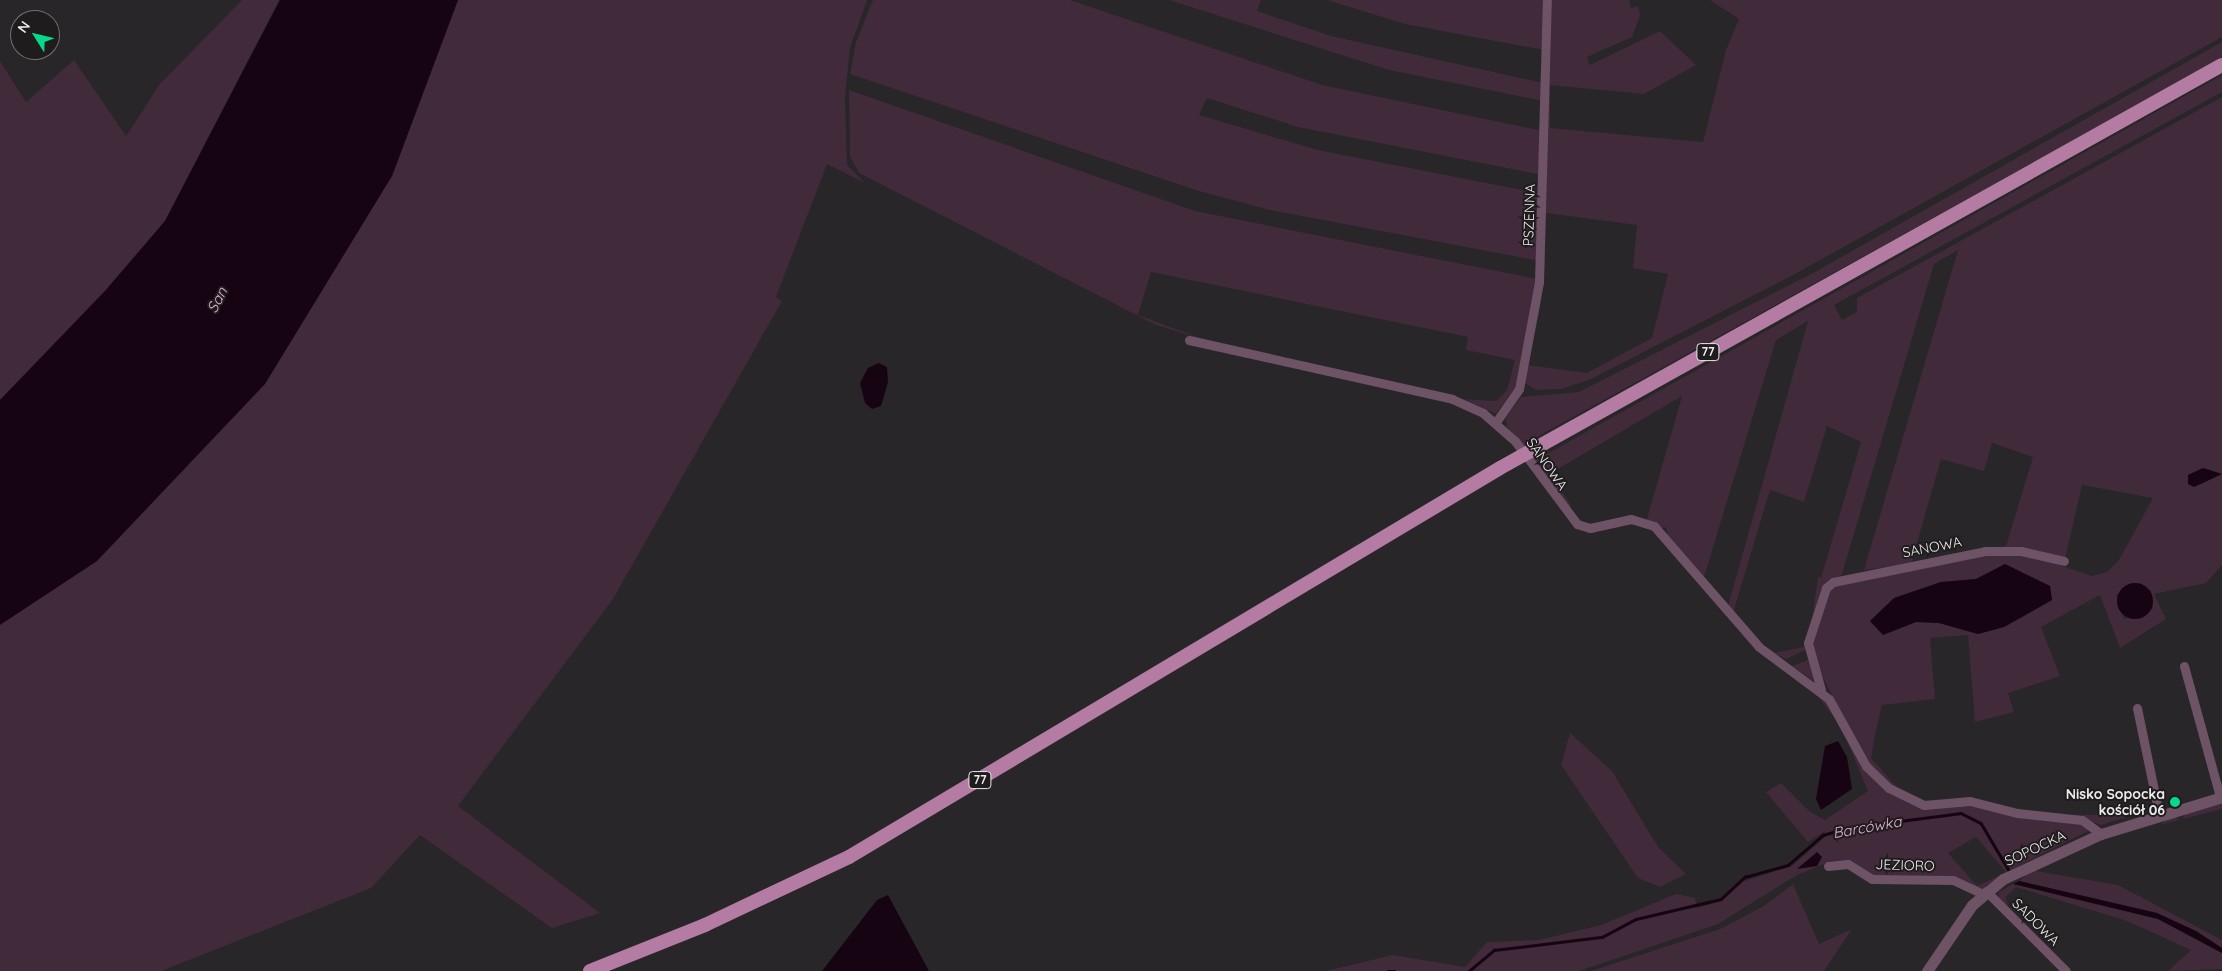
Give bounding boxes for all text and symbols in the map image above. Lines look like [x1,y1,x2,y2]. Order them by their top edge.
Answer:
north arrow [10,10,60,60]
text: N [13,17,34,36]
street label: PSZENNA [1520,183,1538,247]
water label: San [203,284,231,316]
road number: 77 [1696,342,1720,362]
street label: SANOWA [1523,435,1571,493]
street label: SANOWA [1901,533,1963,561]
road number: 77 [968,770,992,790]
place label: Nisko Sopocka kościół 06 [2066,786,2165,819]
marker: Nisko Sopocka kościół 06 [2169,796,2181,808]
water label: Barcówka [1831,812,1903,842]
street label: SOPOCKA [2002,827,2068,869]
street label: JEZIORO [1875,856,1935,874]
street label: SADOWA [2009,895,2063,949]

